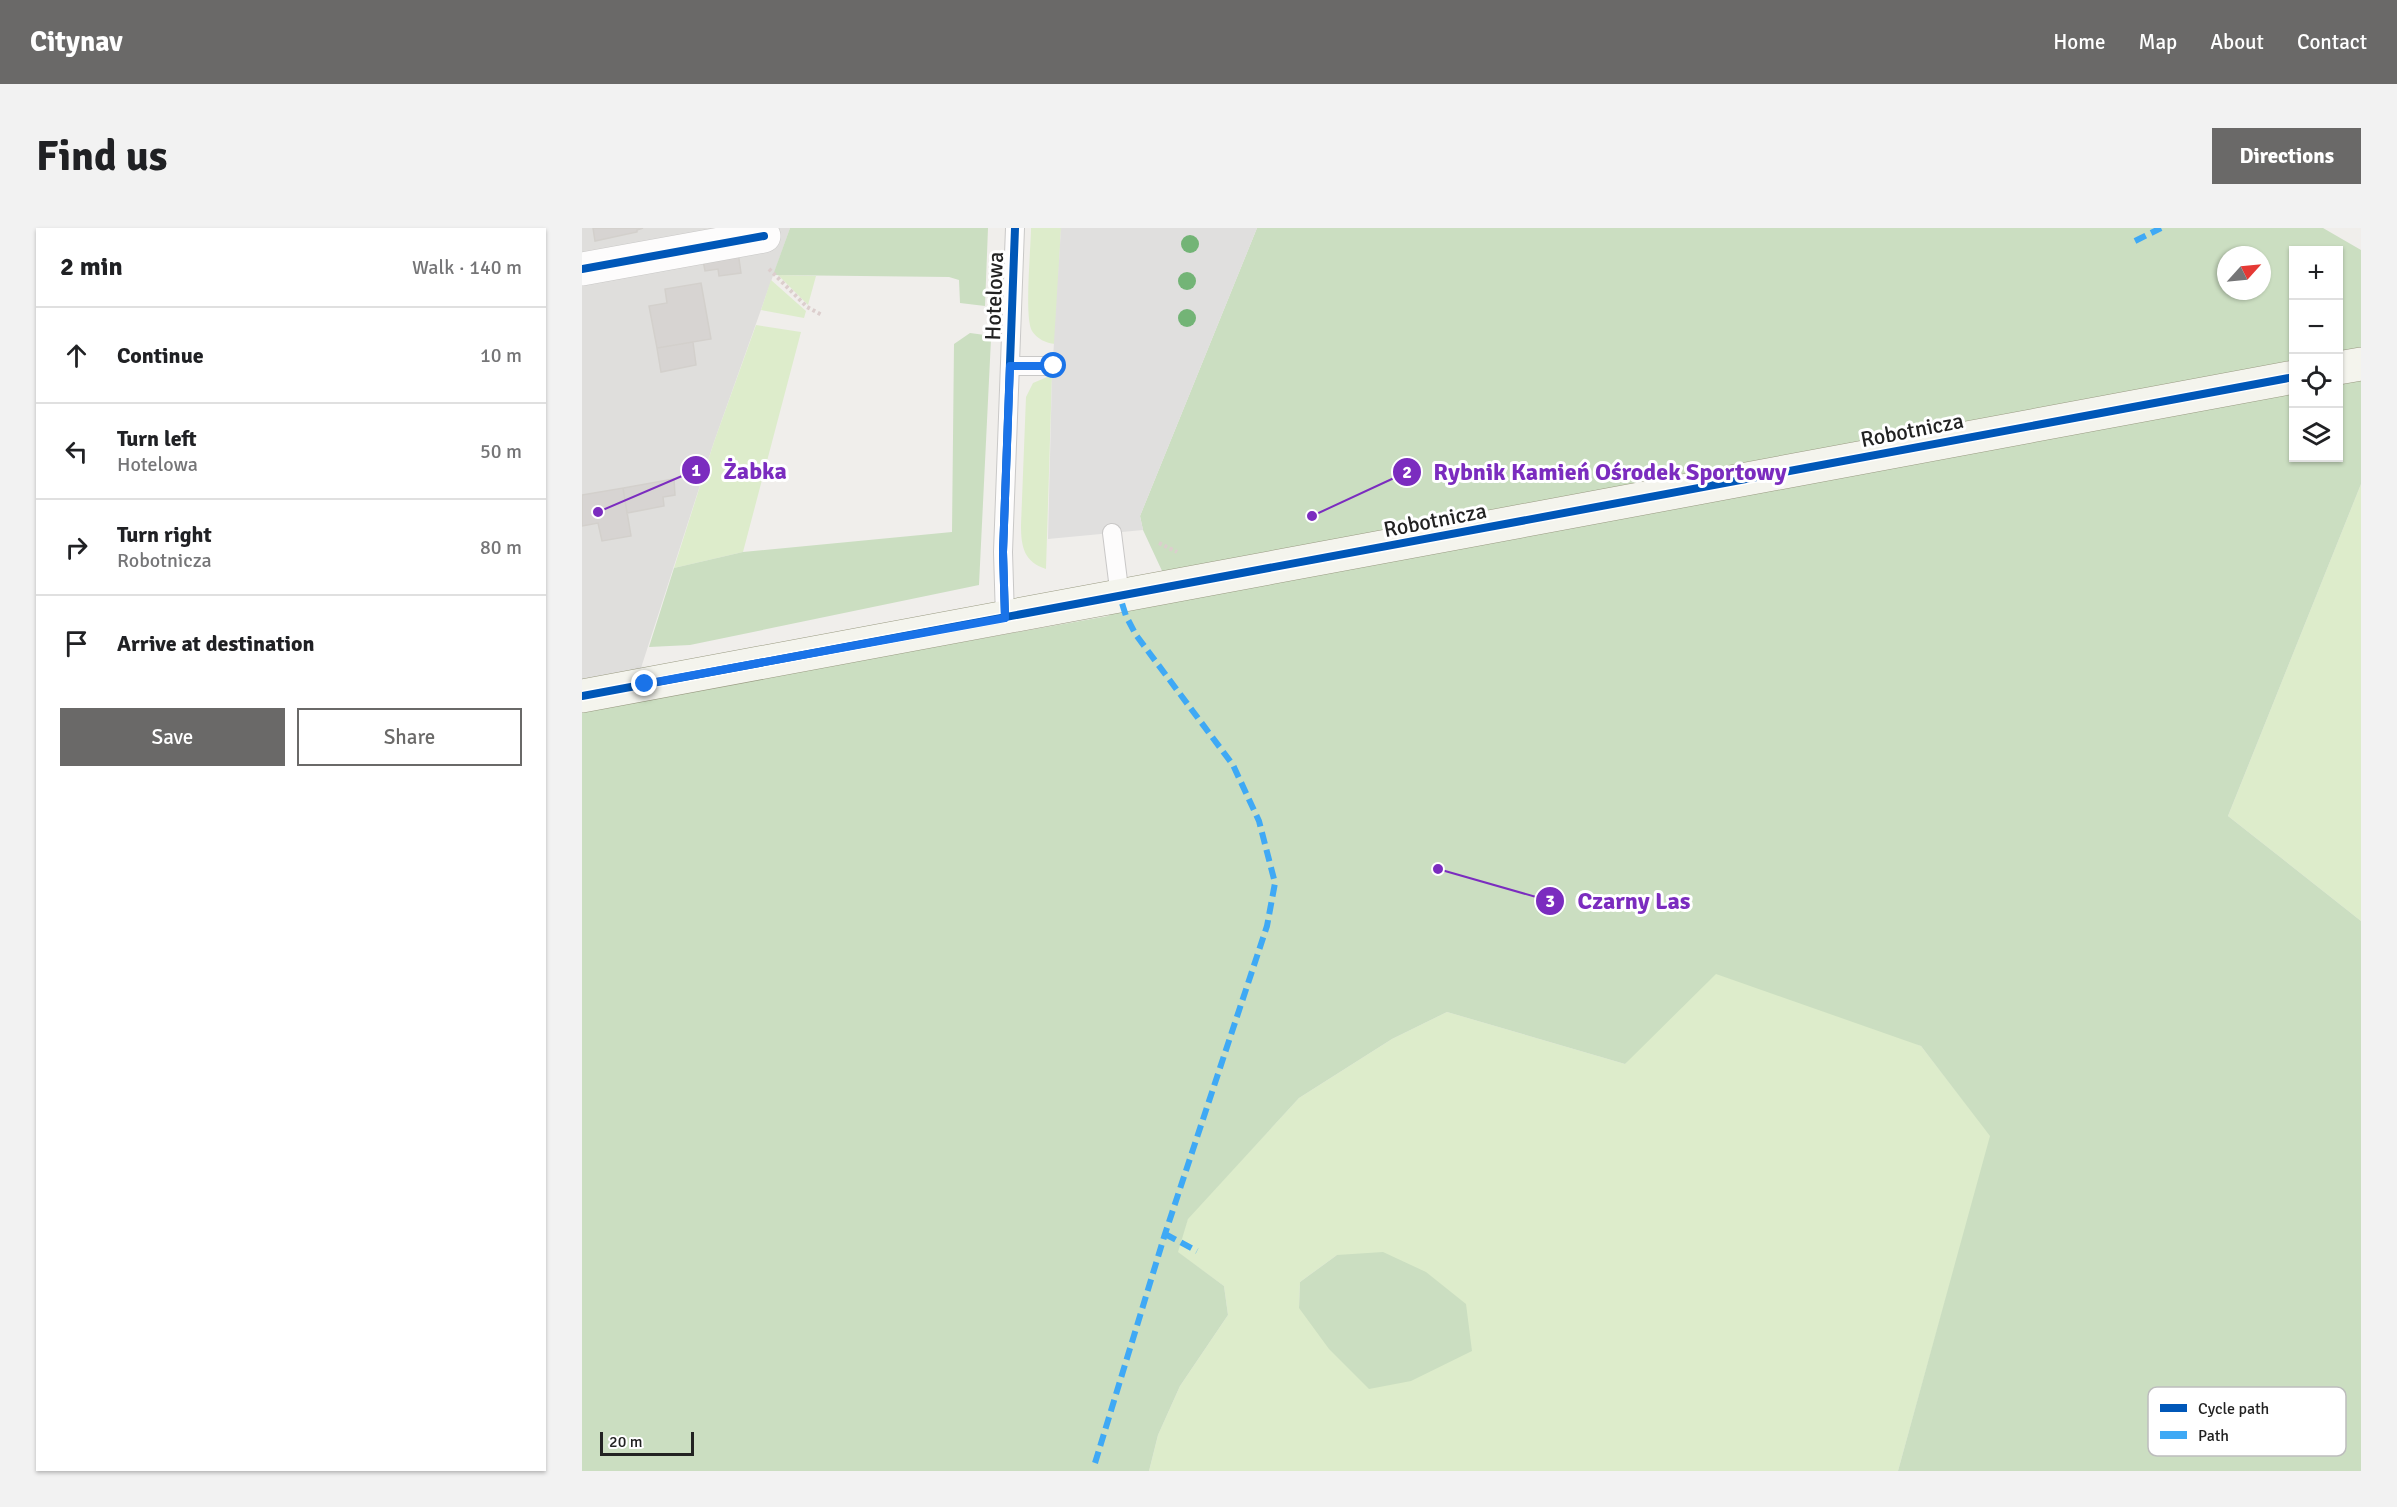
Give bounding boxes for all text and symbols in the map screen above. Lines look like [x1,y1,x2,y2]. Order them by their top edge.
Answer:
text: Citynav [30,25,123,59]
text: Home [2053,29,2106,55]
text: Map [2139,29,2177,55]
text: About [2210,29,2264,55]
text: Contact [2297,29,2367,55]
button: Directions [2212,128,2361,184]
text: Find us [36,131,167,182]
north arrow [2217,246,2271,300]
map controls [2289,246,2343,462]
button: + [2289,246,2343,300]
text: 2 min [60,251,123,283]
street label: Hotelowa [979,251,1009,341]
text: Walk · 140 m [412,255,522,280]
button: − [2289,300,2343,354]
icon: ahead [60,339,93,372]
text: Continue [117,342,204,369]
text: 10 m [480,343,522,368]
route start [1040,352,1066,378]
button: locate [2289,354,2343,408]
street label: Robotnicza [1858,407,1966,453]
button: layers [2289,408,2343,462]
text: Turn left [117,425,197,452]
icon: left [60,435,93,468]
text: 50 m [480,439,522,464]
callout: Żabka [681,449,798,491]
callout: Rybnik Kamień Ośrodek Sportowy [1392,451,1799,493]
text: Hotelowa [117,452,198,477]
text: Żabka [723,456,787,486]
text: Rybnik Kamień Ośrodek Sportowy [1433,457,1787,487]
text: 1 [691,459,701,481]
text: 2 [1402,461,1412,483]
street label: Robotnicza [1381,497,1489,543]
text: Turn right [117,521,212,548]
icon: right [60,531,93,564]
text: 80 m [480,535,522,560]
text: Robotnicza [117,548,212,573]
icon: arrive [60,627,93,660]
text: Arrive at destination [117,630,314,657]
route end [631,670,657,696]
button: Save [60,708,285,766]
button: Share [297,708,522,766]
callout: Czarny Las [1535,880,1702,922]
text: Czarny Las [1578,886,1691,916]
text: 3 [1545,890,1555,912]
legend [2148,1387,2346,1456]
text: Cycle path [2198,1399,2269,1419]
text: Path [2198,1426,2229,1446]
scale bar [600,1429,694,1456]
text: 20 m [609,1432,643,1452]

